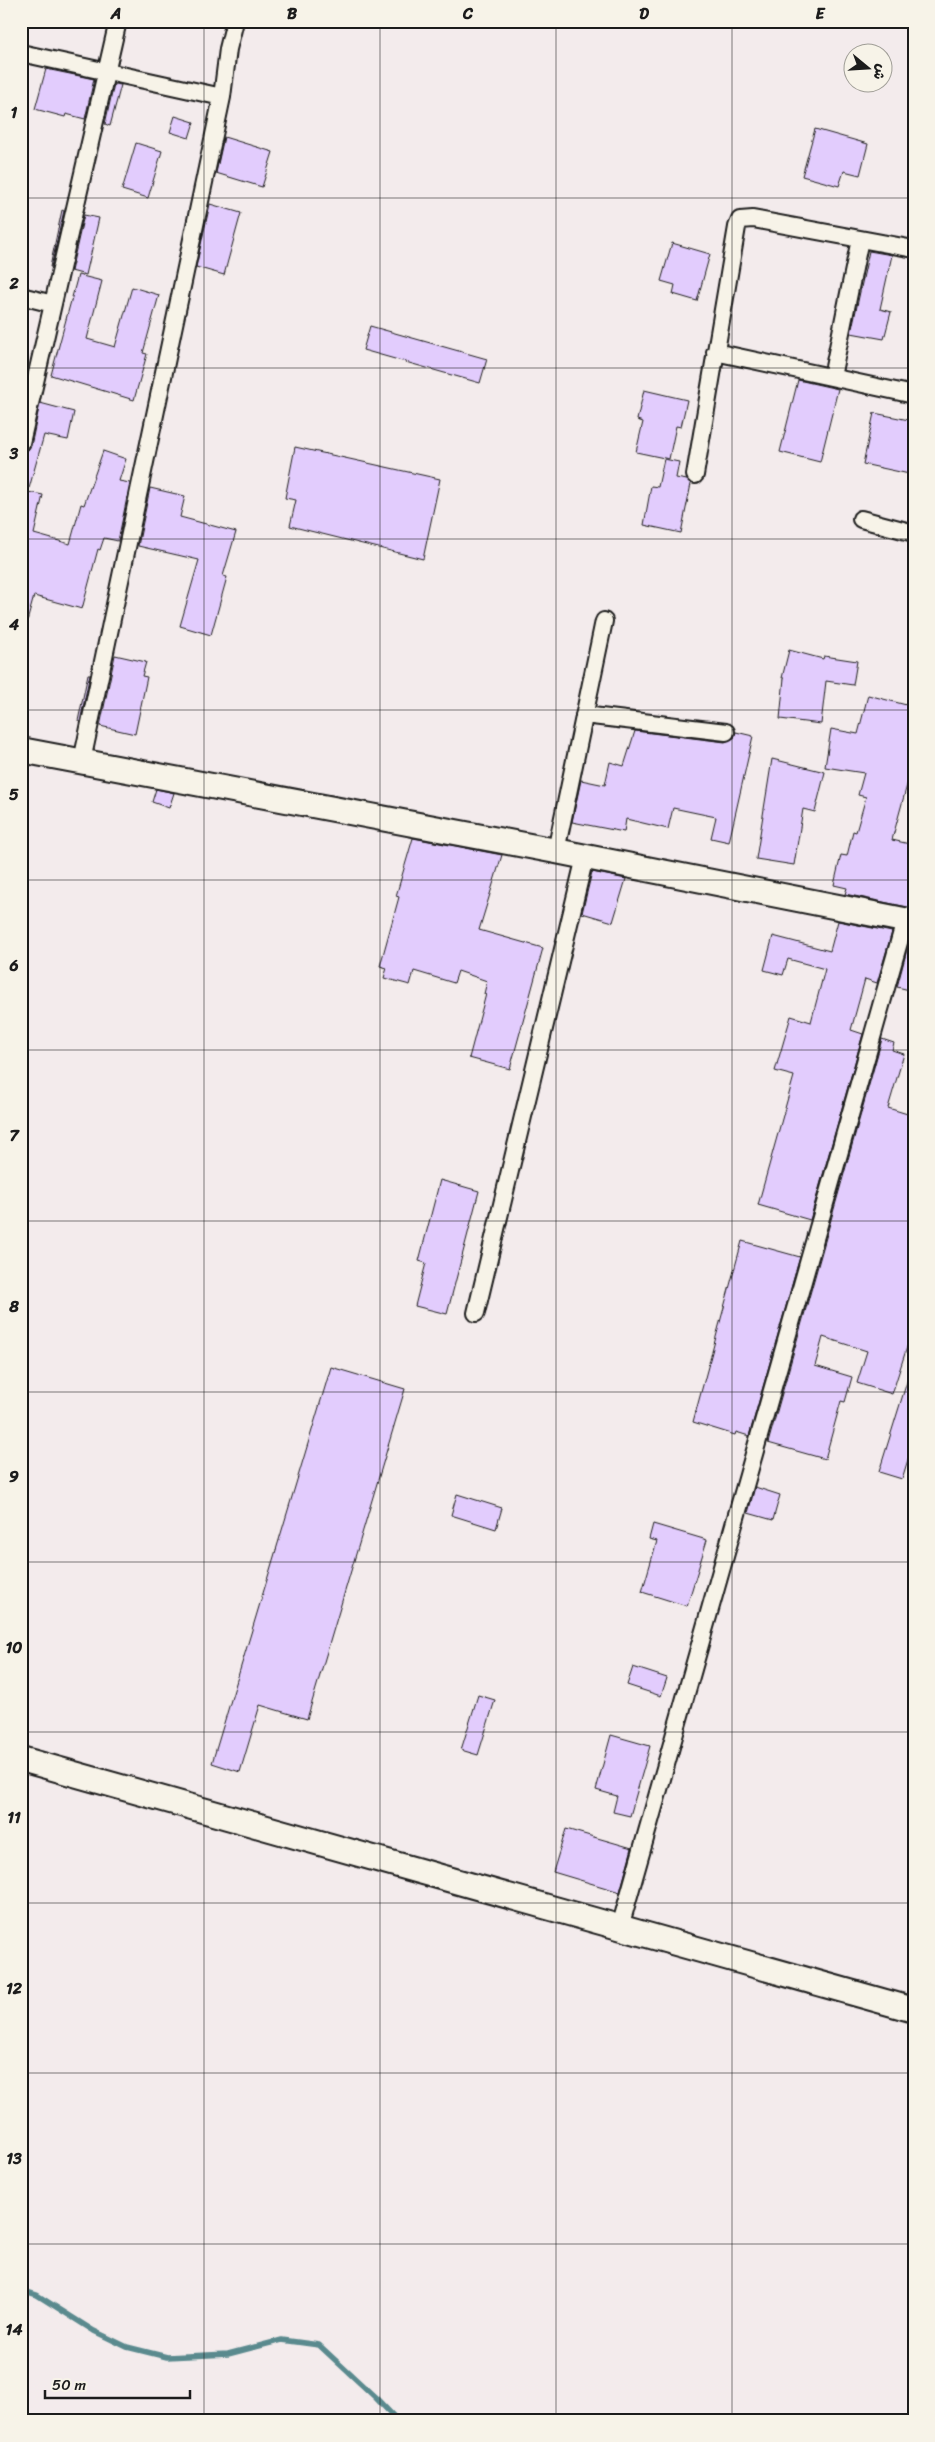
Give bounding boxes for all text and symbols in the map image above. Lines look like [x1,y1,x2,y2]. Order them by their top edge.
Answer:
text: A [110,0,121,28]
text: B [287,0,298,28]
text: C [462,0,474,28]
text: D [639,0,649,28]
text: E [816,0,826,28]
north arrow [842,42,892,92]
text: ش [866,61,894,83]
text: 1 [11,98,18,127]
text: 2 [8,269,19,298]
text: 3 [9,439,19,468]
text: 4 [8,610,19,639]
text: 5 [9,780,19,809]
text: 6 [8,951,19,980]
text: 7 [9,1121,20,1150]
text: 8 [8,1292,19,1321]
text: 9 [9,1462,19,1491]
text: 10 [6,1633,22,1662]
text: 11 [7,1803,21,1832]
text: 12 [6,1974,23,2003]
text: 13 [6,2144,22,2173]
text: 14 [6,2315,22,2344]
scale bar [45,2367,190,2399]
text: 50 m [52,2372,87,2398]

